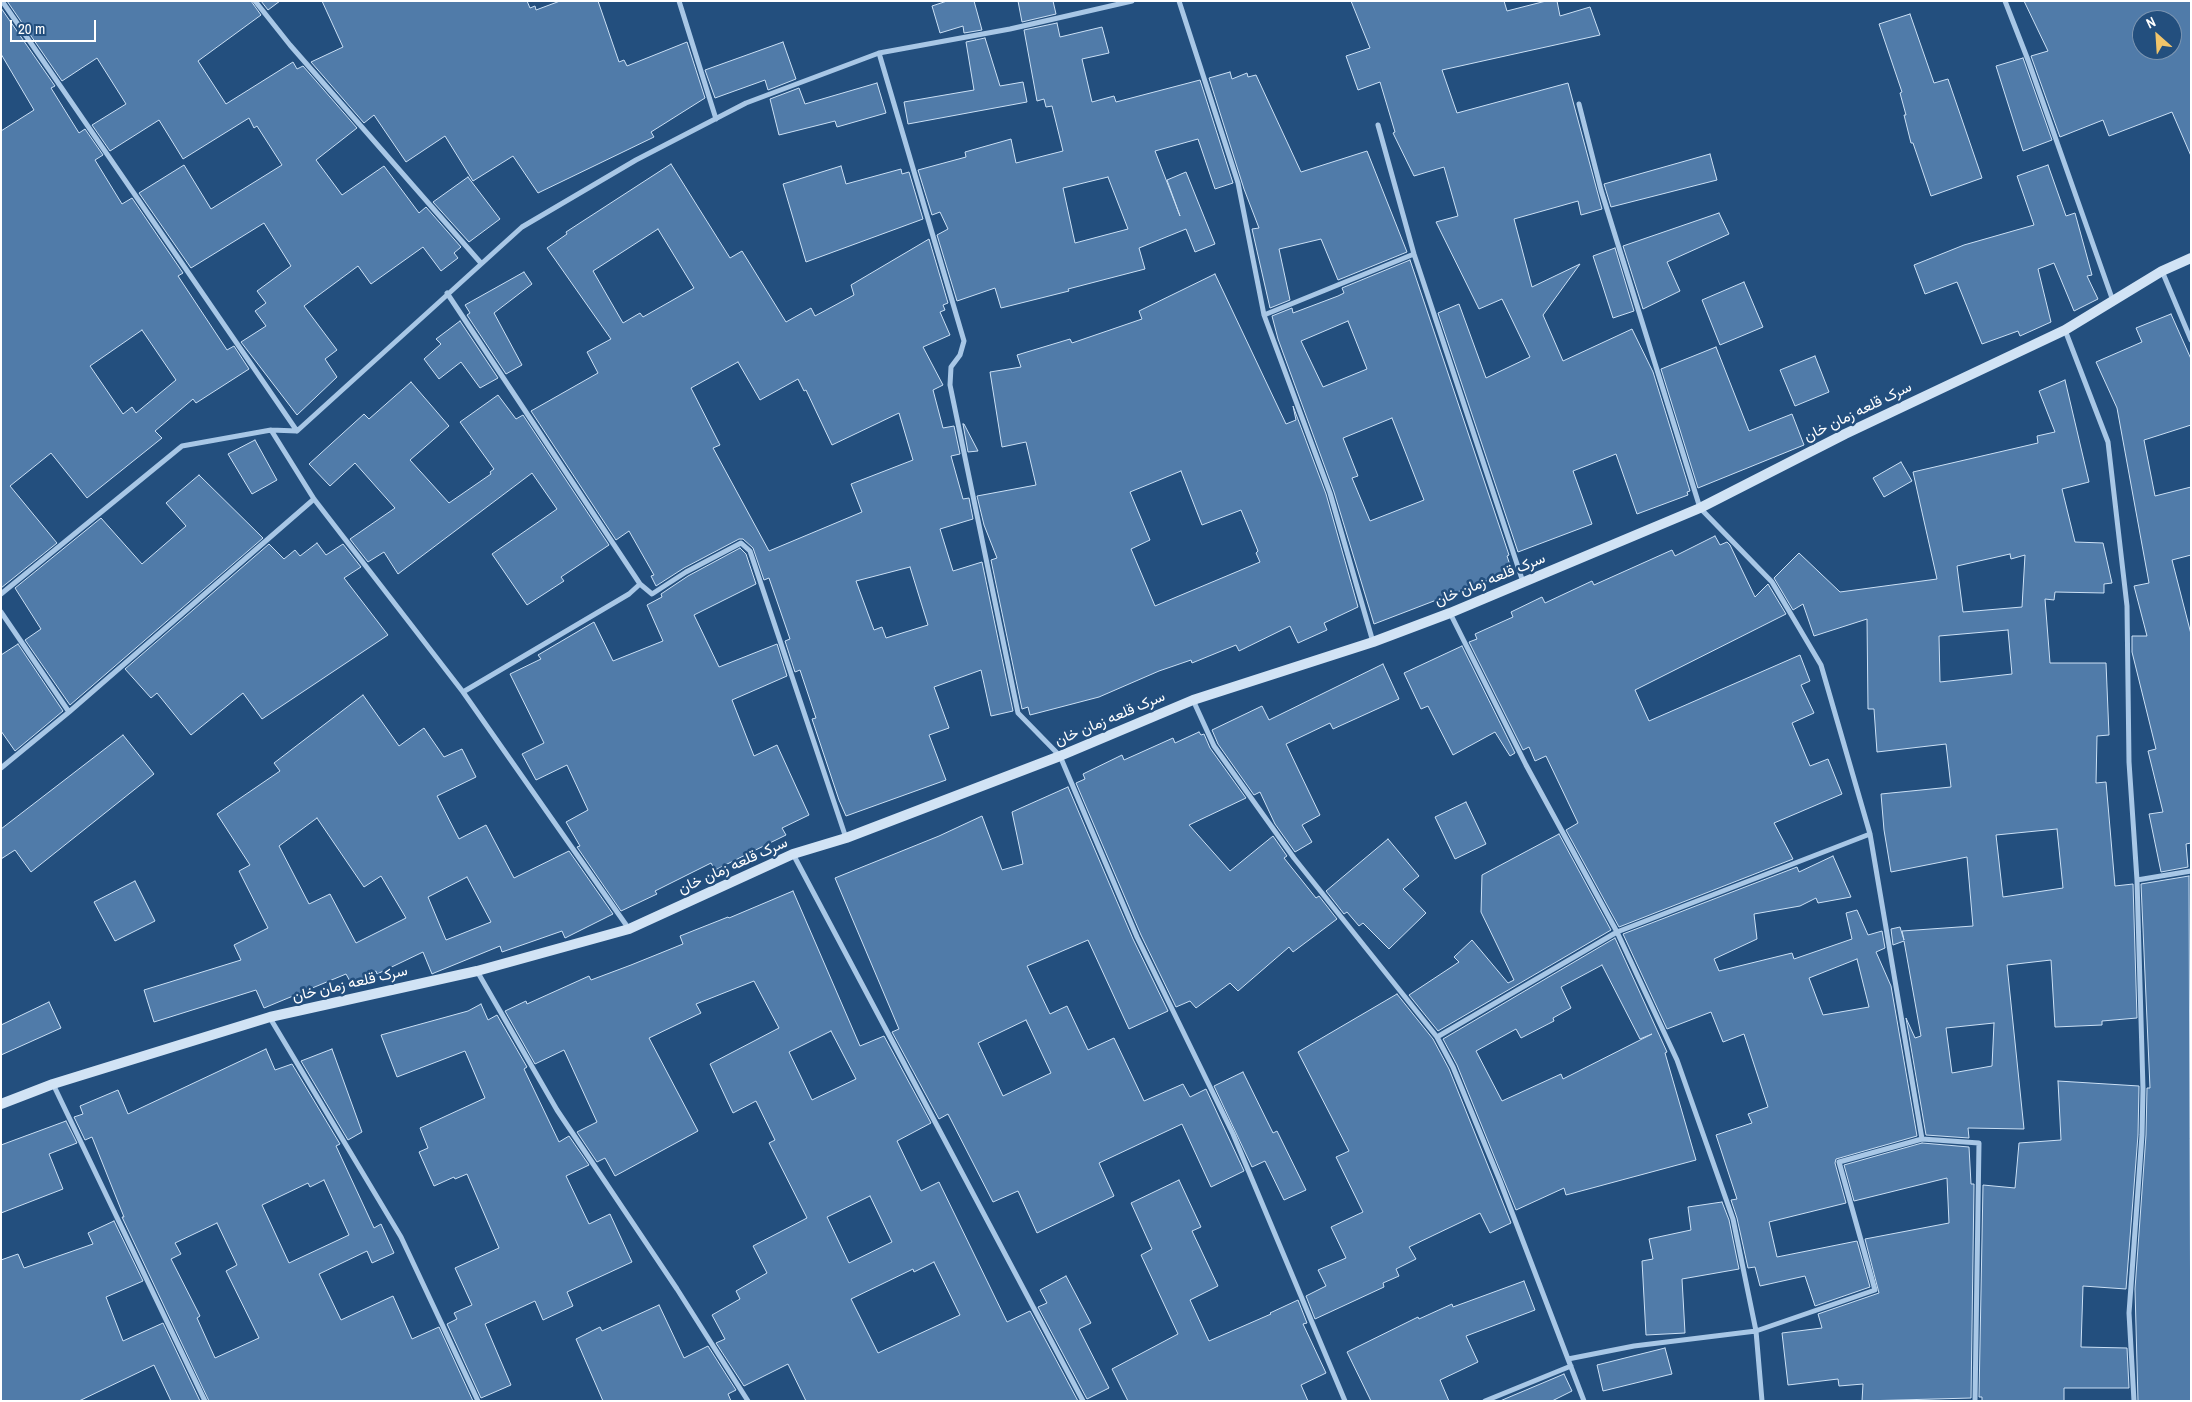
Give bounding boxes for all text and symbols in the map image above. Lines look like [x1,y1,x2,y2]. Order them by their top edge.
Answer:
scale bar [12,10,99,42]
north arrow [2132,10,2182,60]
text: N [2143,13,2159,32]
text: 20 m [18,18,45,39]
street label: سرک قلعه زمان خان [1801,378,1915,446]
street label: سرک قلعه زمان خان [1432,550,1548,610]
street label: سرک قلعه زمان خان [1052,688,1168,750]
street label: سرک قلعه زمان خان [676,834,790,898]
street label: سرک قلعه زمان خان [291,962,409,1006]

